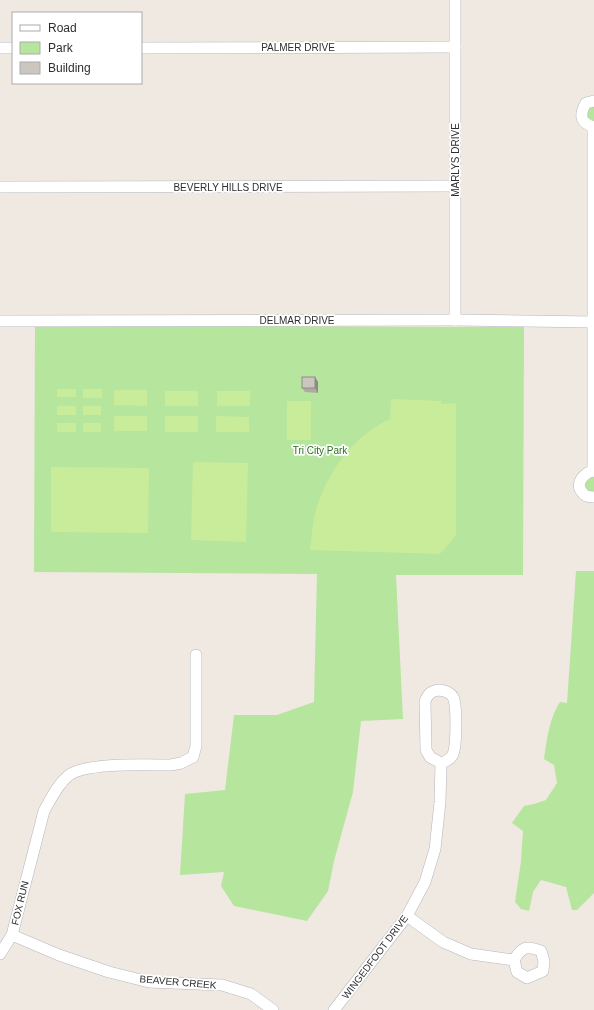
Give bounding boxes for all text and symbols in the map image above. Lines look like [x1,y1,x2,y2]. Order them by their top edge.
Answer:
legend [12,12,142,84]
text: Road [48,21,77,35]
text: Park [48,41,74,55]
street label: PALMER DRIVE [261,42,335,53]
text: Building [48,61,91,75]
street label: MARLYS DRIVE [450,123,461,197]
street label: BEVERLY HILLS DRIVE [173,182,283,193]
street label: DELMAR DRIVE [259,315,335,326]
park label: Tri City Park [293,445,348,456]
street label: FOX RUN [9,880,31,926]
street label: WINGEDFOOT DRIVE [340,913,410,1001]
street label: BEAVER CREEK [139,973,217,991]

